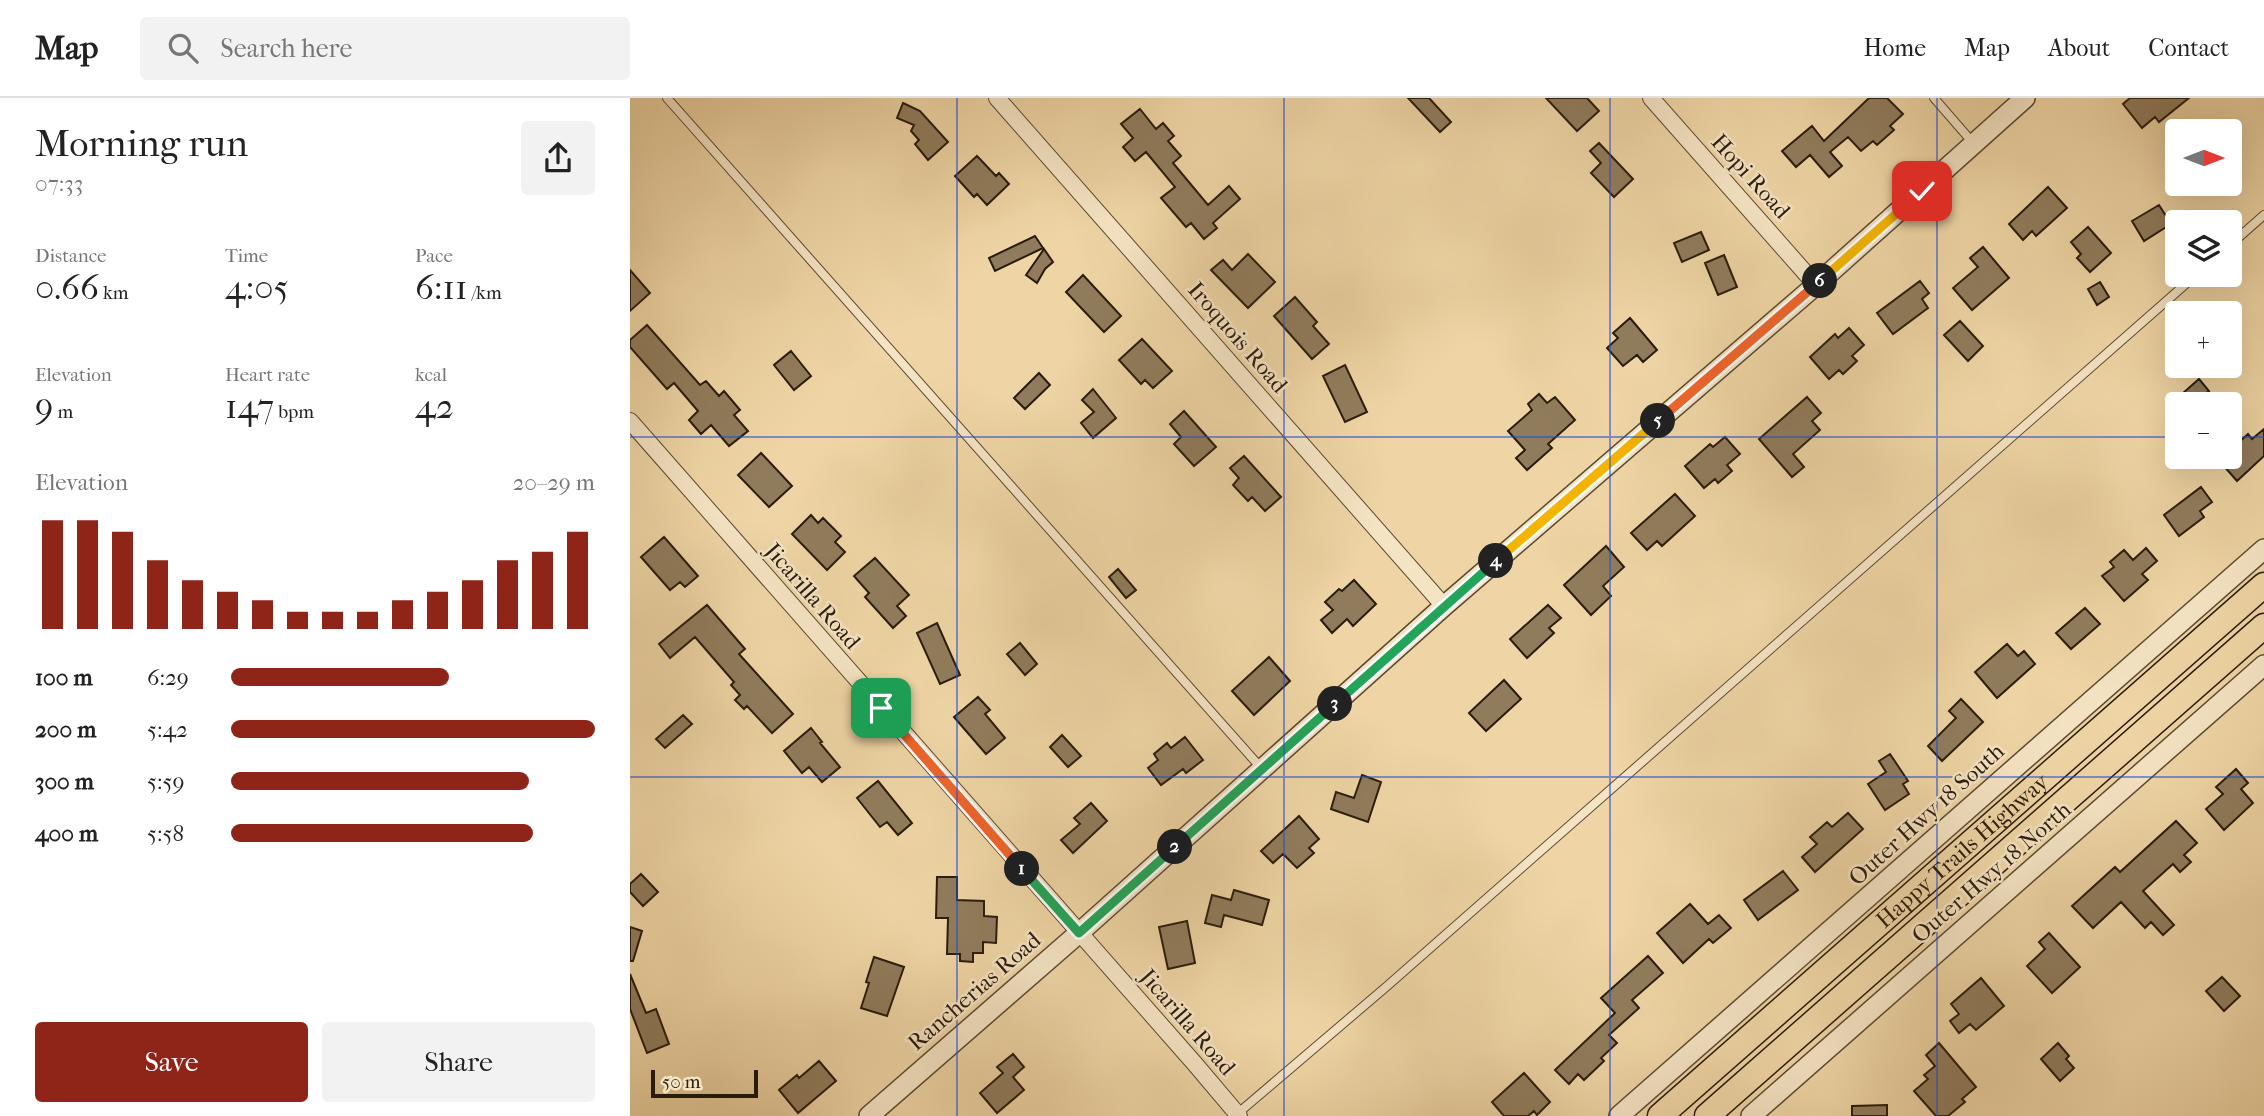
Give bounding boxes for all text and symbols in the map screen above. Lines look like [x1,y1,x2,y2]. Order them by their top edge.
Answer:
search box [140,17,630,80]
text: Map [35,29,98,68]
icon: search [164,29,202,67]
text: Search here [220,33,352,64]
text: Home [1864,34,1926,62]
text: Map [1964,34,2010,62]
text: About [2048,34,2110,62]
text: Contact [2148,34,2229,62]
north arrow [2165,119,2242,196]
map controls [2165,119,2242,469]
text: Morning run [35,121,248,166]
button: share [521,121,595,195]
street label: Hopi Road [1706,128,1796,225]
pin [1892,161,1952,221]
text: 07:33 [35,170,83,197]
icon: check [1903,172,1941,210]
button: layers [2165,210,2242,287]
text: Distance [35,245,106,267]
text: Time [225,245,268,267]
text: Pace [415,245,453,267]
pin: 6 [1802,264,1838,298]
text: 0.66 [35,267,99,308]
text: 4:05 [225,267,289,308]
text: 6:11 [415,267,467,308]
text: 6 [1814,269,1825,291]
street label: Iroquois Road [1182,276,1293,399]
text: km [99,282,129,304]
text: /km [467,282,502,304]
button: + [2165,301,2242,378]
text: Elevation [35,364,112,386]
text: Heart rate [225,364,310,386]
text: kcal [415,364,447,386]
text: 9 [35,386,53,427]
text: 147 [225,386,274,427]
text: 42 [415,386,454,427]
button: − [2165,392,2242,469]
text: m [53,401,73,423]
text: bpm [274,401,314,423]
pin: 5 [1640,404,1676,438]
text: 5 [1653,409,1662,431]
text: Elevation [35,469,128,496]
text: 20–29 m [513,469,595,496]
street label: Jicarilla Road [758,536,866,655]
pin: 4 [1478,544,1514,578]
text: 4 [1490,549,1501,571]
text: 100 m [35,664,93,691]
text: 6:29 [147,664,189,691]
pin [851,678,911,738]
pin: 3 [1318,686,1352,722]
icon: arrive [862,689,900,727]
text: 3 [1331,692,1338,714]
text: 200 m [35,716,96,743]
text: 5:42 [147,716,188,743]
street label: Outer Hwy 18 South [1843,738,2010,891]
text: 300 m [35,768,94,795]
text: 5:59 [147,768,185,795]
street label: Happy Trails Highway [1871,768,2055,934]
street label: Outer Hwy 18 North [1906,796,2076,949]
text: 400 m [35,820,98,847]
text: 5:58 [147,820,184,847]
pin: 2 [1158,830,1192,864]
text: 2 [1170,835,1179,857]
pin: 1 [1004,852,1040,886]
text: 1 [1018,857,1025,879]
street label: Rancherias Road [902,926,1047,1056]
street label: Jicarilla Road [1133,962,1241,1081]
button: Save [35,1022,308,1102]
button: Share [322,1022,595,1102]
scale bar [651,1067,758,1099]
text: 50 m [662,1071,701,1093]

